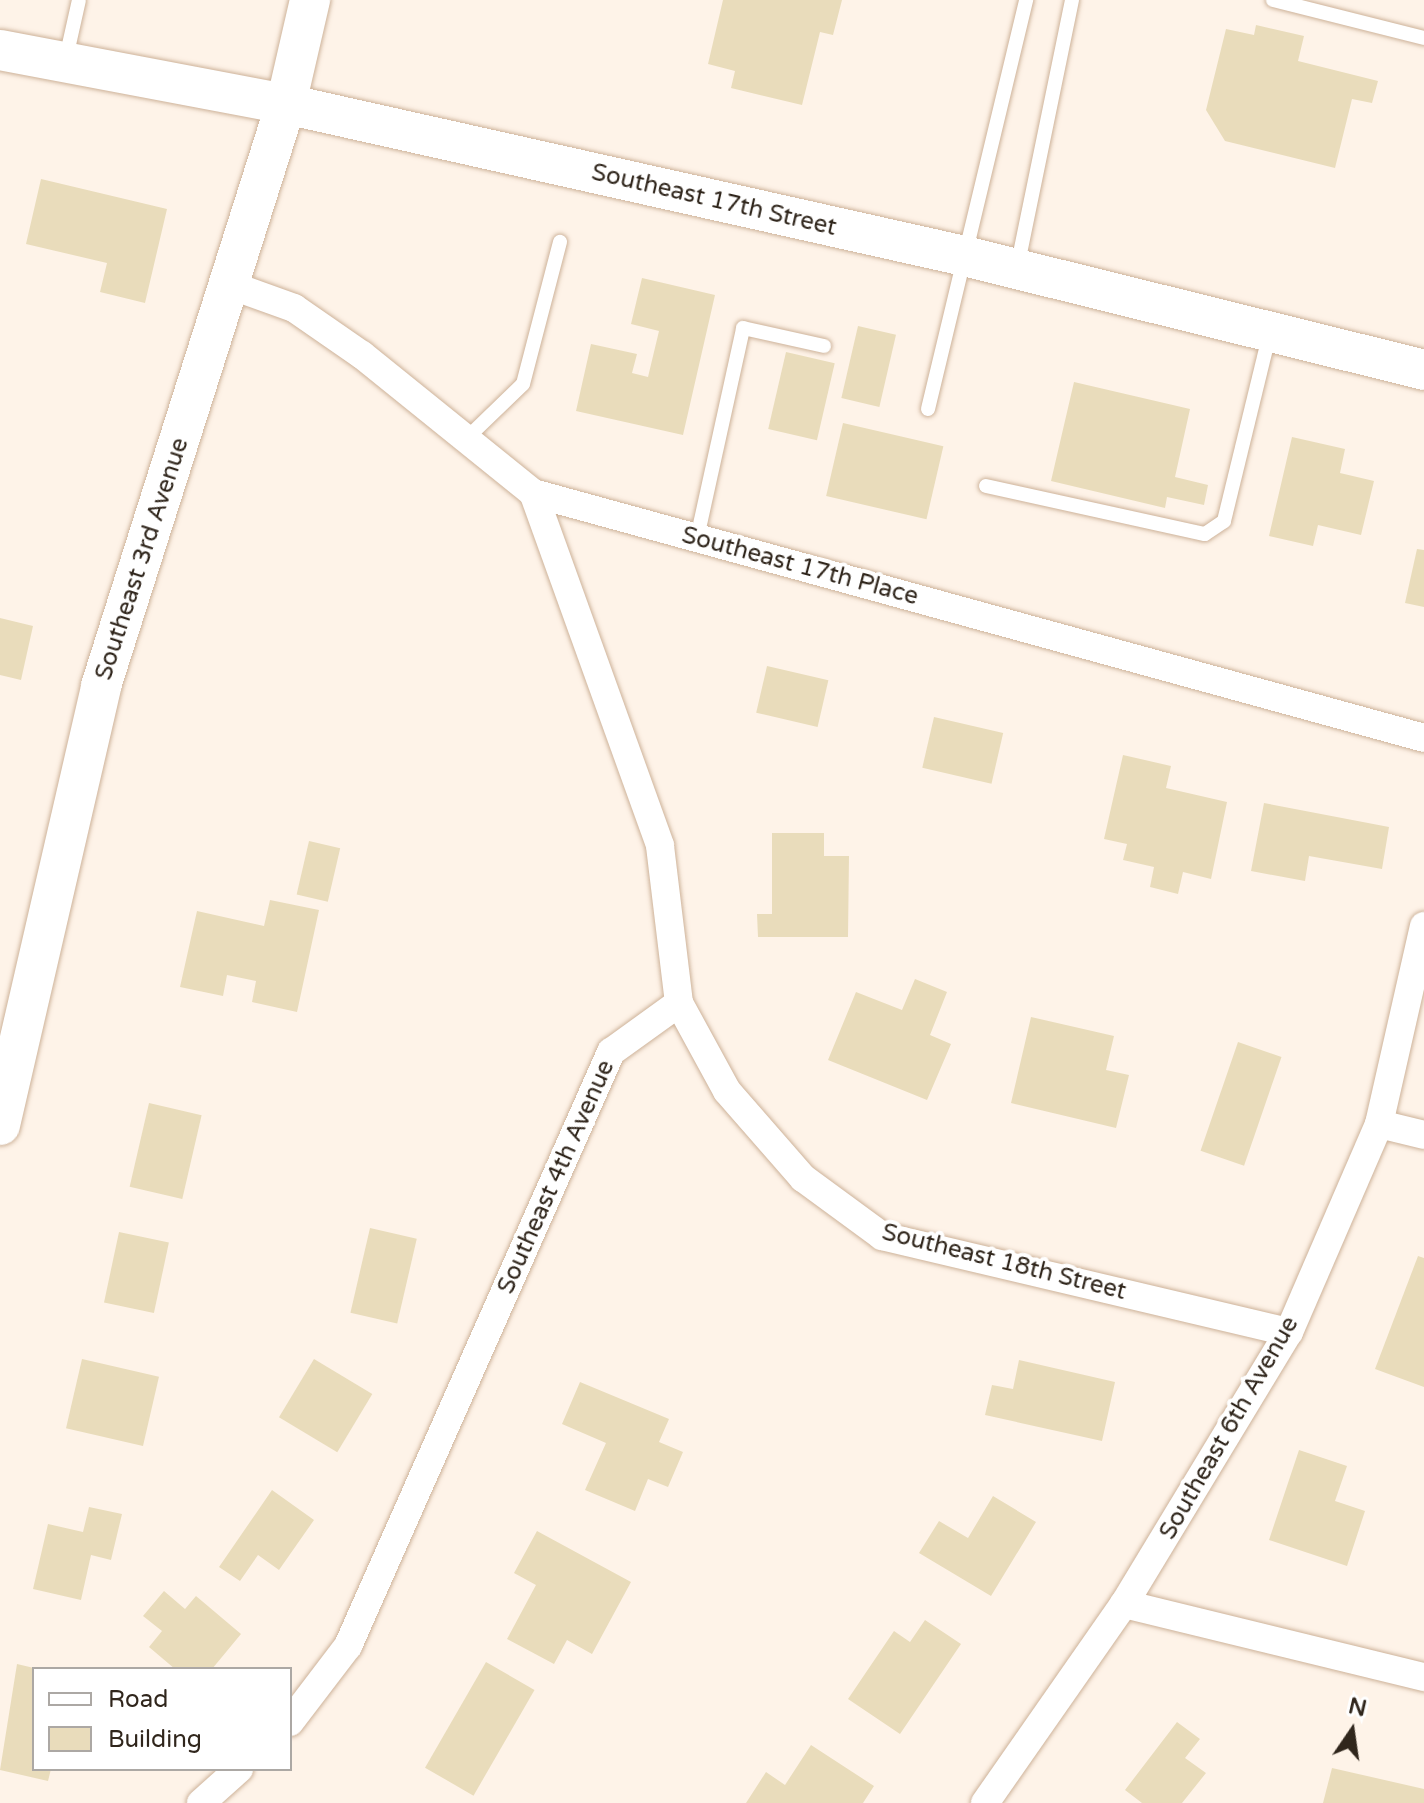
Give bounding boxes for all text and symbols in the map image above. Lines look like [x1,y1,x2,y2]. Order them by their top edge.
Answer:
street label: Southeast 17th Street [589,158,839,242]
street label: Southeast 3rd Avenue [89,434,195,684]
street label: Southeast 17th Place [679,521,921,611]
street label: Southeast 4th Avenue [491,1056,621,1298]
street label: Southeast 18th Street [879,1218,1129,1306]
street label: Southeast 6th Avenue [1153,1311,1305,1545]
legend [32,1667,292,1771]
text: Road [108,1685,168,1714]
north arrow [1312,1691,1392,1771]
text: N [1346,1693,1369,1722]
text: Building [108,1725,202,1754]

